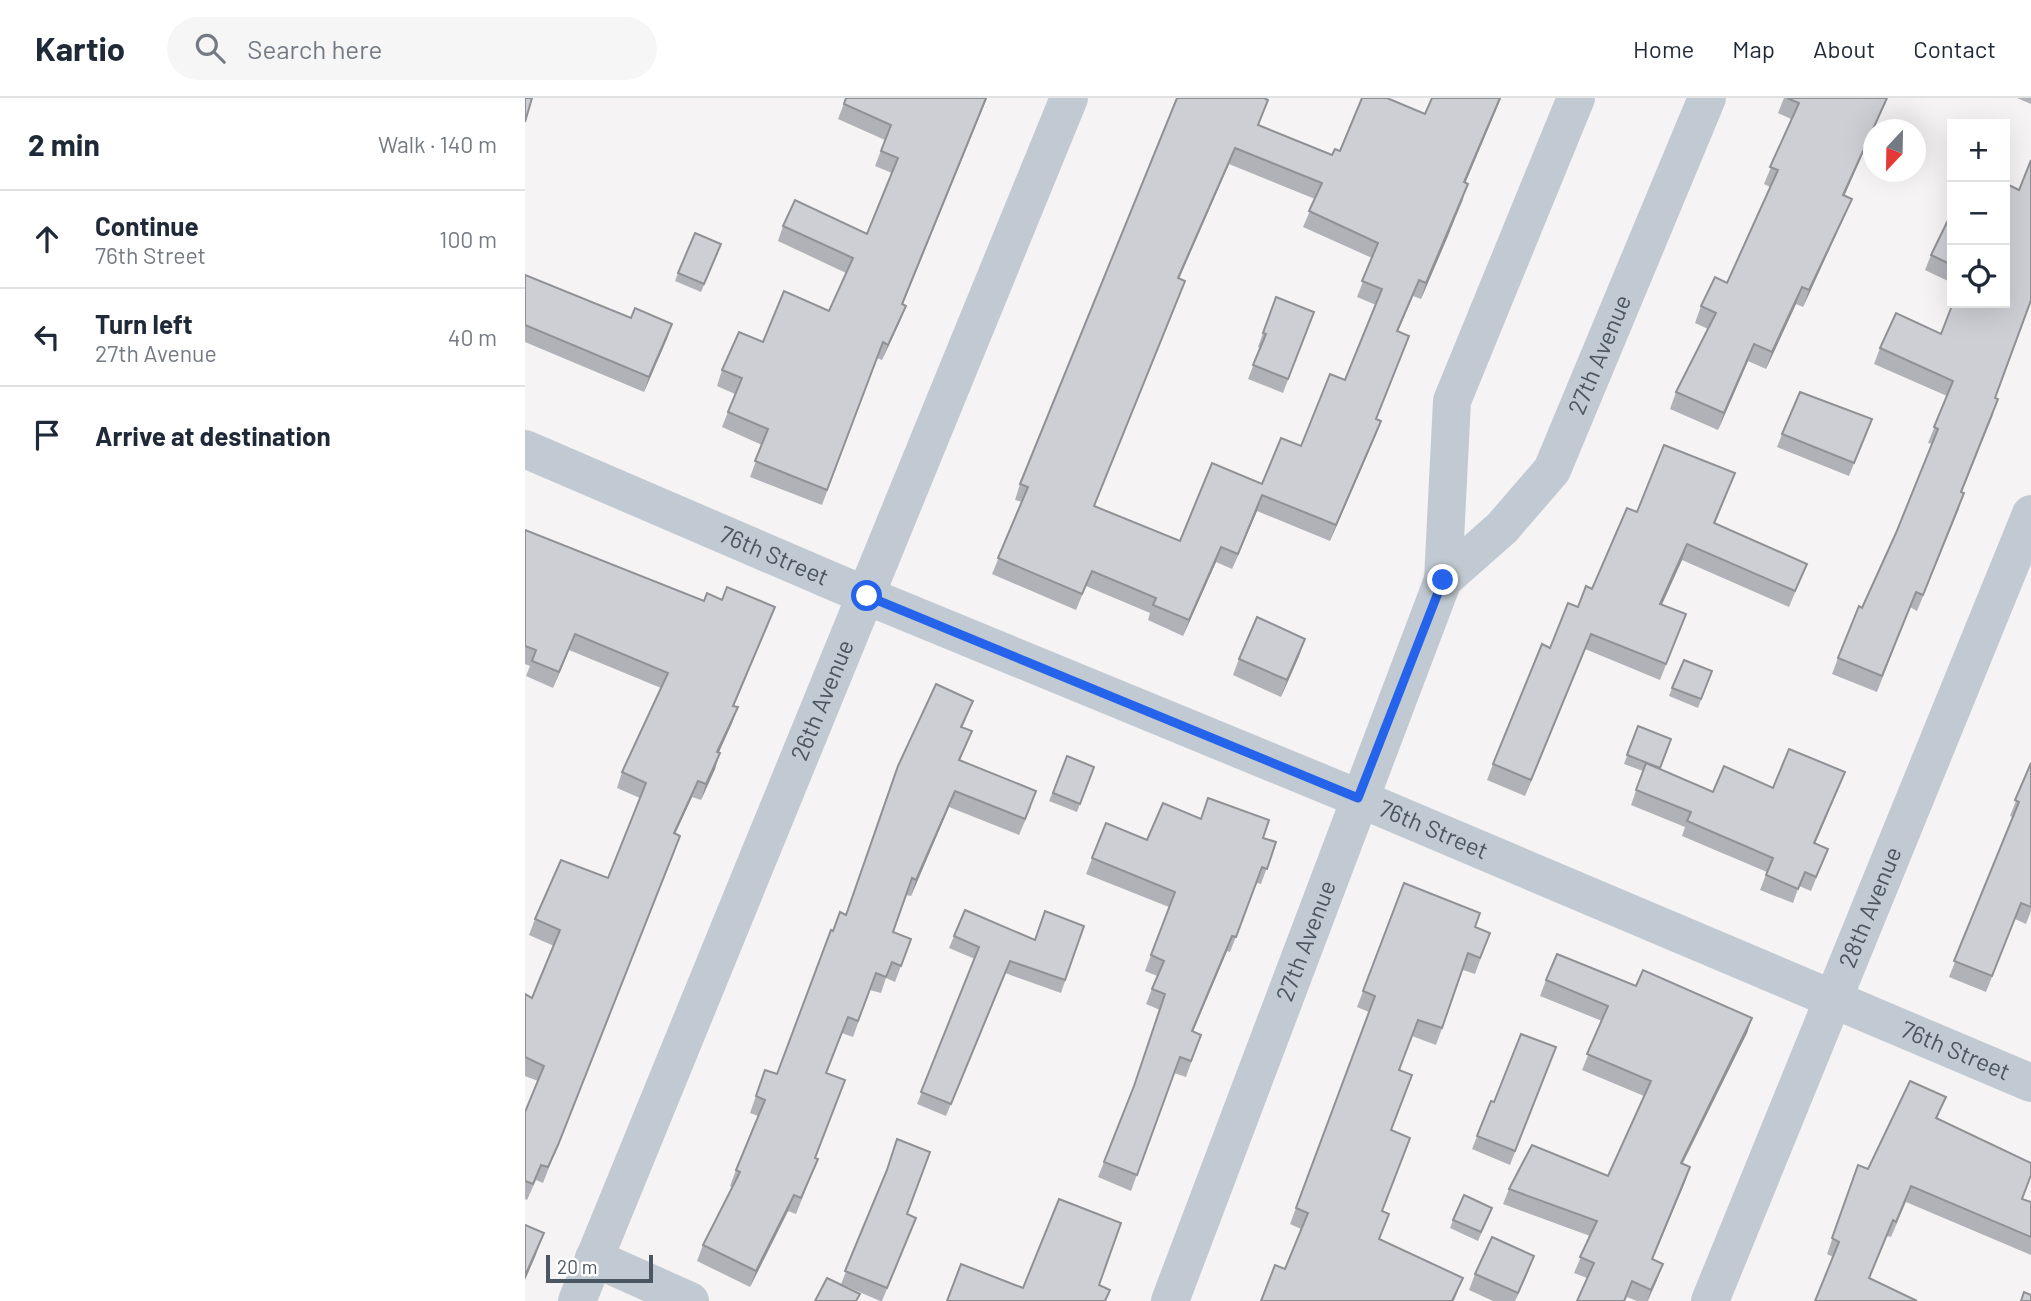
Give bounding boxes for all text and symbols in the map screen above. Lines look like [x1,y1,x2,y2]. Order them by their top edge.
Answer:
search box [167,17,657,80]
text: Kartio [35,28,125,68]
icon: search [191,29,229,67]
text: Search here [247,33,382,64]
text: Home [1633,34,1694,63]
text: Map [1732,34,1775,63]
text: About [1813,34,1875,63]
text: Contact [1913,34,1996,63]
north arrow [1863,119,1926,182]
map controls [1947,119,2010,308]
button: + [1947,119,2010,182]
text: 2 min [28,126,100,162]
text: Walk · 140 m [378,130,497,158]
button: − [1947,182,2010,245]
text: Continue [95,210,199,241]
icon: ahead [28,220,66,258]
text: 100 m [439,225,497,253]
text: 76th Street [95,241,206,269]
button: locate [1947,245,2010,308]
street label: 27th Avenue [1561,290,1636,418]
text: Turn left [95,308,193,339]
icon: left [28,318,66,356]
text: 40 m [448,323,497,351]
text: 27th Avenue [95,339,217,367]
icon: arrive [28,416,66,454]
text: Arrive at destination [95,420,331,451]
street label: 76th Street [716,518,833,591]
route end [1427,564,1458,595]
route start [851,580,882,611]
street label: 26th Avenue [784,635,859,764]
street label: 76th Street [1375,793,1493,864]
street label: 28th Avenue [1831,842,1907,972]
street label: 27th Avenue [1269,876,1341,1005]
street label: 76th Street [1897,1014,2015,1086]
scale bar [546,1252,653,1284]
text: 20 m [557,1255,597,1278]

